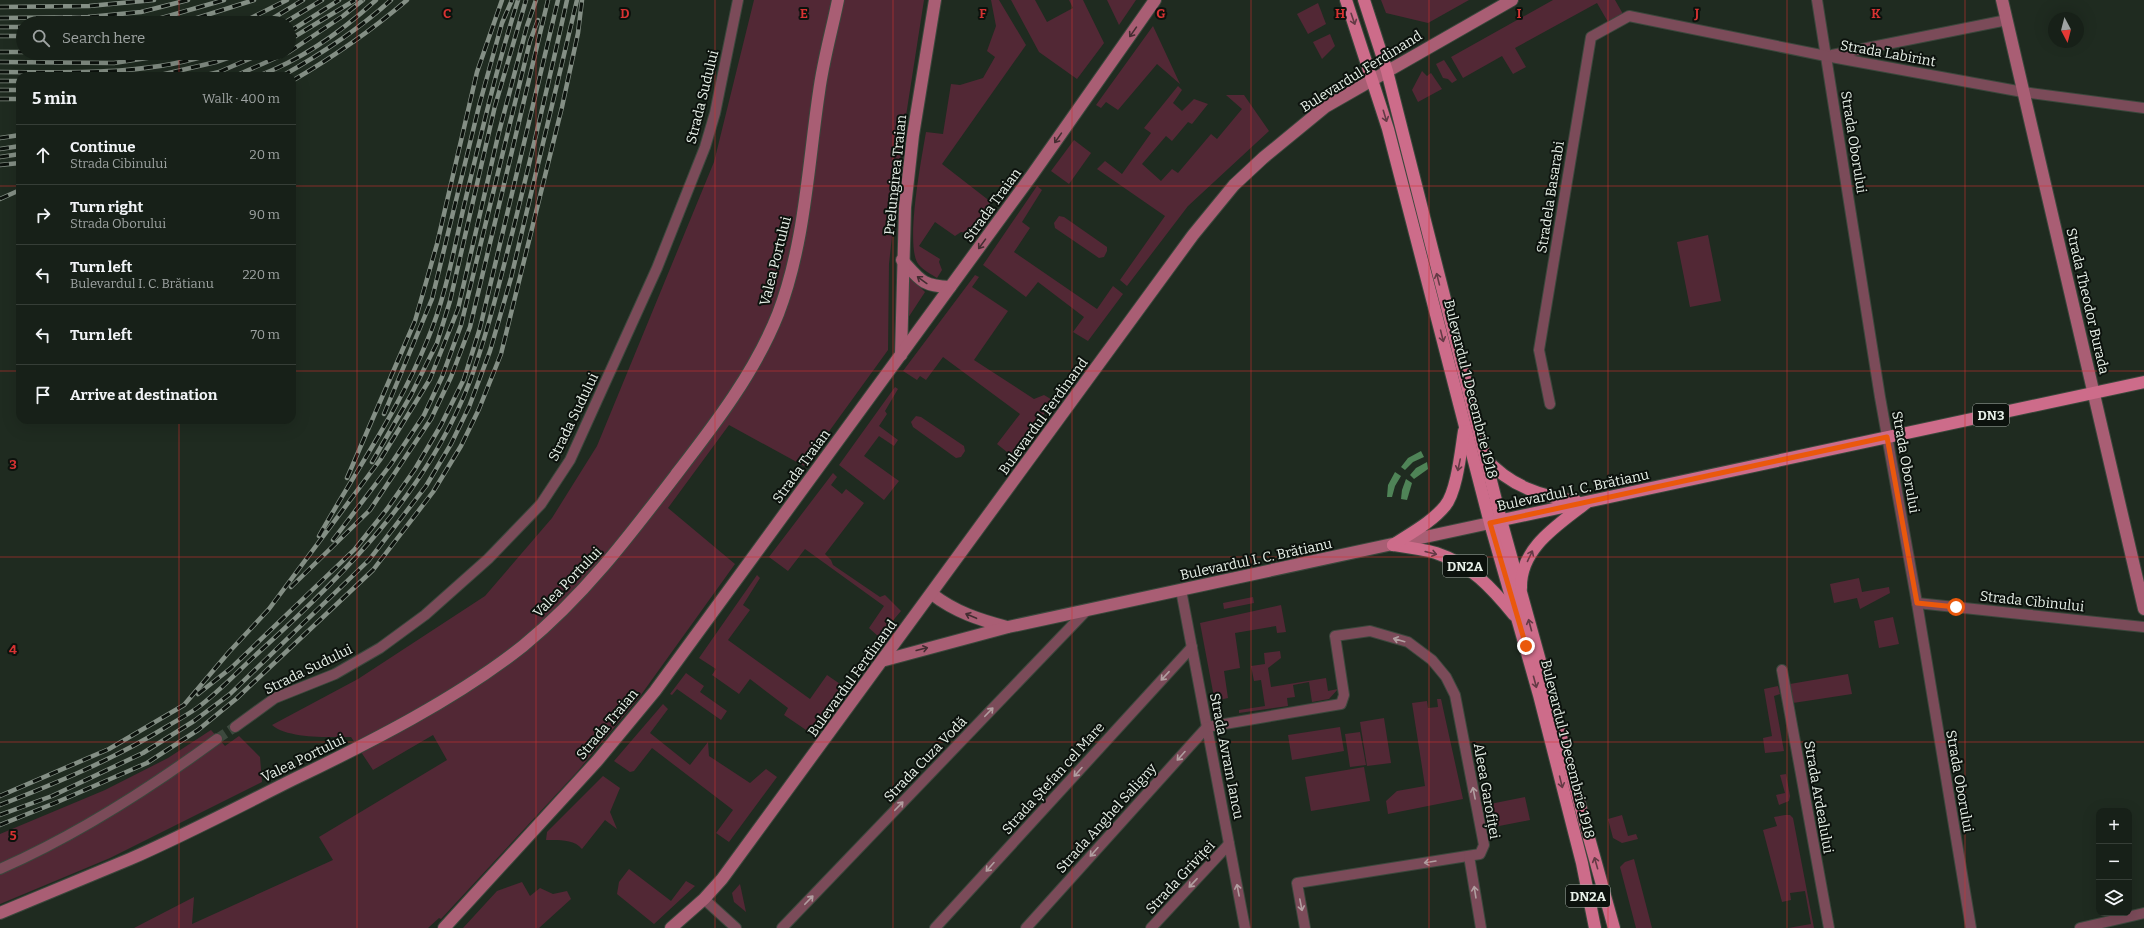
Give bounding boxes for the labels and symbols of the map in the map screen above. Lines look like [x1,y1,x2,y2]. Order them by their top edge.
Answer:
text: C [443,6,451,21]
text: D [620,6,630,21]
text: E [800,6,808,21]
text: F [979,6,987,21]
text: G [1156,6,1166,21]
text: H [1335,6,1345,21]
text: I [1517,6,1522,21]
text: J [1694,6,1700,21]
text: K [1871,6,1881,21]
one-way arrow [1349,12,1357,24]
north arrow [2048,12,2084,48]
one-way arrow [1129,26,1137,37]
street label: Bulevardul Ferdinand [1297,27,1425,116]
street label: Strada Labirint [1839,37,1937,70]
street label: Strada Sudului [683,48,722,146]
street label: Strada Oborului [1837,90,1870,194]
one-way arrow [1382,109,1389,122]
street label: Prelungirea Traian [881,114,910,236]
one-way arrow [1054,133,1062,144]
street label: Stradela Basarabi [1533,140,1568,254]
street label: Strada Traian [960,165,1025,245]
street label: Valea Portului [756,215,795,307]
street label: Strada Theodor Burada [2062,226,2113,376]
one-way arrow [978,238,986,249]
one-way arrow [1434,273,1442,286]
one-way arrow [917,276,928,284]
street label: Bulevardul 1 Decembrie 1918 [1440,298,1501,480]
one-way arrow [1439,329,1446,342]
street label: Bulevardul Ferdinand [995,355,1091,478]
street label: Strada Sudului [545,370,602,464]
road number: DN3 [1973,404,2009,426]
street label: Strada Oborului [1888,410,1923,514]
street label: Strada Traian [769,426,834,506]
text: 3 [9,457,17,472]
one-way arrow [1454,458,1462,471]
street label: Bulevardul I. C. Brătianu [1496,466,1651,515]
street label: Bulevardul I. C. Brătianu [1179,535,1334,584]
street label: Valea Portului [530,544,605,621]
one-way arrow [1425,549,1438,557]
one-way arrow [1527,551,1534,563]
road number: DN2A [1443,555,1487,577]
street label: Strada Cibinului [1979,588,2085,615]
route start [1947,598,1965,616]
one-way arrow [965,612,977,620]
street label: Bulevardul Ferdinand [804,617,900,740]
one-way arrow [1526,619,1533,632]
one-way arrow [1393,636,1406,643]
route end [1517,637,1535,655]
street label: Strada Sudului [261,641,355,698]
text: 4 [9,642,17,657]
one-way arrow [915,645,928,652]
street label: Bulevardul 1 Decembrie 1918 [1537,658,1598,840]
one-way arrow [1161,670,1170,681]
one-way arrow [1532,676,1539,689]
street label: Strada Traian [573,685,642,763]
street label: Strada Avram Iancu [1206,692,1247,821]
one-way arrow [985,707,994,717]
street label: Strada Cuza Vodă [880,713,971,806]
street label: Strada Ștefan cel Mare [999,719,1109,839]
street label: Strada Oborului [1942,729,1977,833]
street label: Valea Portului [258,731,348,786]
street label: Strada Ardealului [1800,739,1837,855]
street label: Aleea Garofiței [1469,742,1503,841]
one-way arrow [1176,751,1185,761]
street label: Strada Anghel Saligny [1053,759,1161,877]
one-way arrow [1073,766,1082,777]
one-way arrow [1558,775,1565,788]
one-way arrow [1470,787,1478,800]
one-way arrow [894,801,904,811]
text: 5 [9,828,17,843]
street label: Strada Griviței [1142,837,1219,918]
one-way arrow [1089,847,1098,858]
one-way arrow [1592,857,1599,870]
one-way arrow [1424,858,1437,866]
one-way arrow [986,862,995,872]
one-way arrow [1188,878,1198,888]
one-way arrow [1233,884,1241,897]
road number: DN2A [1566,885,1610,907]
one-way arrow [1470,886,1478,899]
one-way arrow [804,895,814,905]
one-way arrow [1297,898,1305,911]

